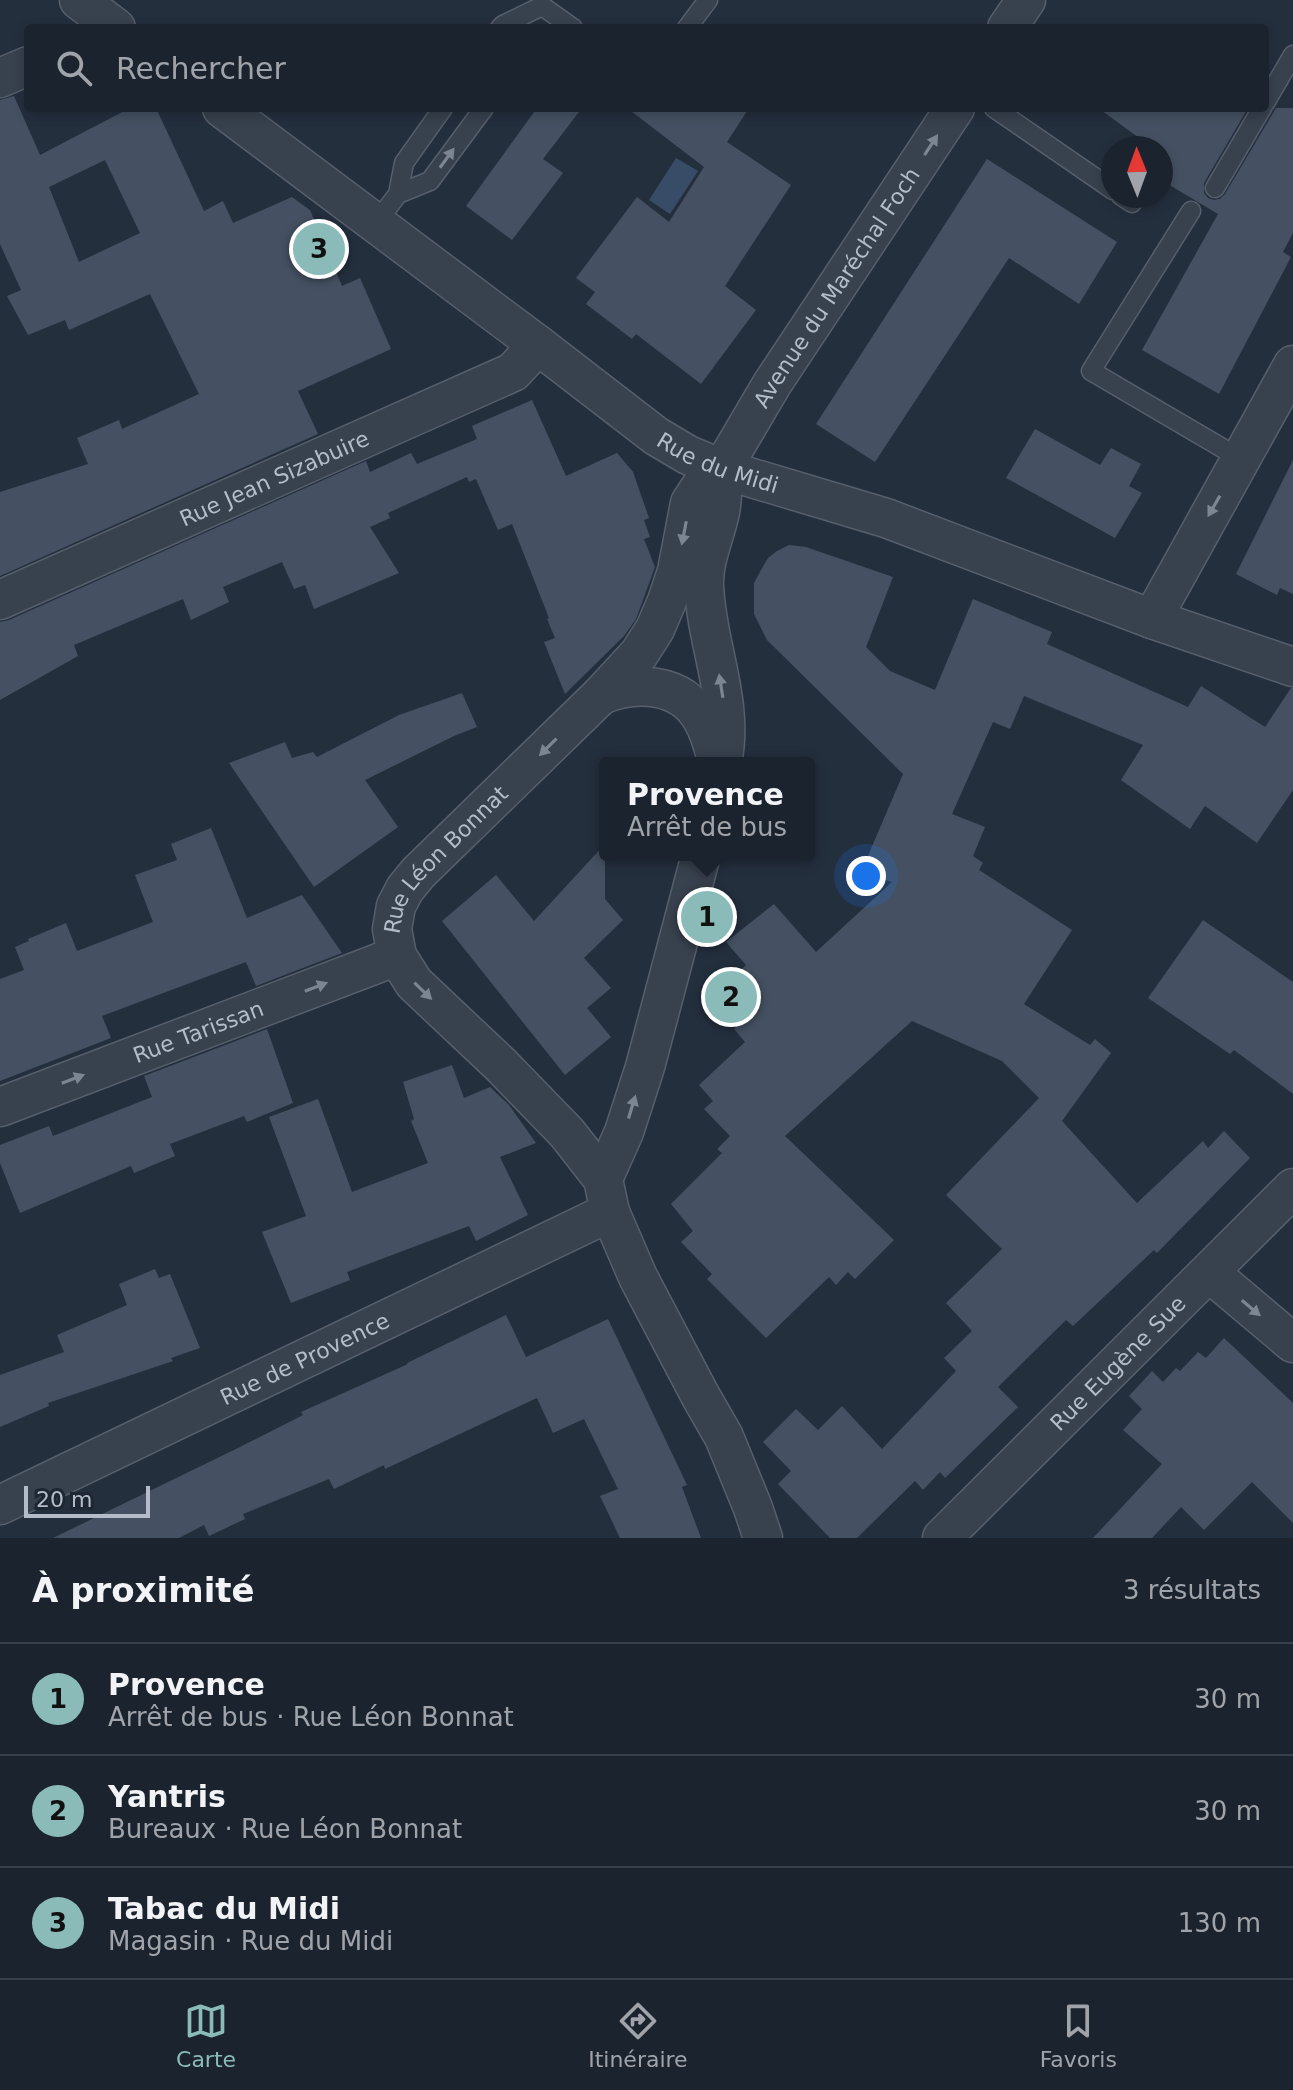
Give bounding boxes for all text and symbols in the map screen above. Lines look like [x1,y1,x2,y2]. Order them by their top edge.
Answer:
search box [24,24,1269,112]
icon: search [52,46,96,90]
text: Rechercher [116,51,286,86]
one-way arrow [923,134,938,155]
north arrow [1101,136,1173,208]
one-way arrow [439,148,454,169]
street label: Avenue du Maréchal Foch [748,163,925,412]
pin: 3 [293,219,345,279]
street label: Rue Jean Sizabuire [176,425,373,531]
street label: Rue du Midi [653,427,782,498]
one-way arrow [1207,495,1221,517]
one-way arrow [677,521,690,546]
one-way arrow [715,673,727,698]
one-way arrow [539,737,558,756]
popup [599,757,815,861]
text: Provence [627,777,784,812]
street label: Rue Léon Bonnat [379,780,513,935]
text: Arrêt de bus [627,812,787,842]
your location [846,856,886,896]
pin: 1 [681,887,733,947]
pin: 2 [705,967,757,1027]
one-way arrow [304,980,328,993]
one-way arrow [413,981,432,1000]
street label: Rue Tarissan [129,995,267,1068]
one-way arrow [61,1072,85,1085]
one-way arrow [626,1094,639,1118]
street label: Rue Eugène Sue [1045,1290,1190,1435]
one-way arrow [1241,1299,1261,1316]
street label: Rue de Provence [216,1307,393,1410]
scale bar [24,1482,150,1518]
text: 20 m [36,1487,92,1512]
text: À proximité [32,1570,255,1610]
text: 3 résultats [1123,1575,1261,1605]
text: Provence [108,1667,265,1702]
text: 1 [49,1684,67,1714]
text: 30 m [1194,1684,1261,1714]
text: Arrêt de bus · Rue Léon Bonnat [108,1702,514,1732]
text: Yantris [108,1779,226,1814]
text: 2 [49,1796,67,1826]
text: 30 m [1194,1796,1261,1826]
text: Bureaux · Rue Léon Bonnat [108,1814,462,1844]
text: Tabac du Midi [108,1891,340,1926]
text: 3 [49,1908,67,1938]
text: 130 m [1178,1908,1261,1938]
text: Magasin · Rue du Midi [108,1926,393,1956]
tab: Carte [176,1999,236,2072]
tab: Itinéraire [588,1999,688,2072]
tab: Favoris [1040,1999,1117,2072]

